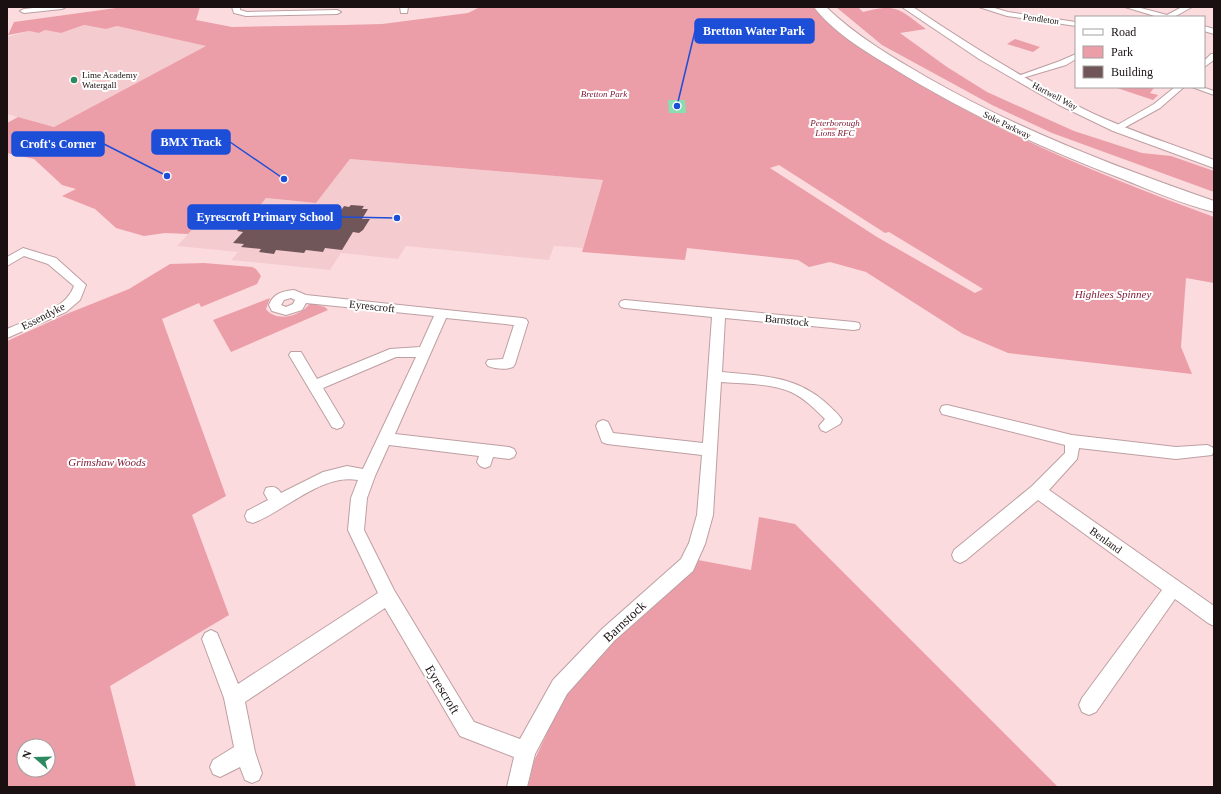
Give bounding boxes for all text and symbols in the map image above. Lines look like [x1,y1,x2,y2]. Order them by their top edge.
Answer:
street label: Pendleton [1022,12,1060,27]
legend [1075,16,1205,88]
callout: Bretton Water Park [695,19,814,43]
text: Bretton Water Park [703,24,805,38]
text: Road [1111,25,1136,39]
text: Park [1111,45,1133,59]
text: Building [1111,65,1153,79]
place label: Lime Academy Watergall [82,70,138,90]
marker: Lime Academy Watergall [69,75,79,85]
street label: Hartwell Way [1031,80,1080,112]
park label: Bretton Park [581,89,628,99]
street label: Soke Parkway [982,109,1033,141]
park label: Peterborough Lions RFC [809,118,860,138]
callout: BMX Track [152,130,230,154]
callout: Croft's Corner [12,132,104,156]
text: BMX Track [160,135,222,149]
text: Croft's Corner [20,137,97,151]
callout: Eyrescroft Primary School [188,205,341,229]
text: Eyrescroft Primary School [197,210,334,224]
park label: Highlees Spinney [1074,288,1151,300]
street label: Eyrescroft [349,298,395,314]
street label: Essendyke [19,300,67,332]
street label: Barnstock [764,312,810,328]
park label: Grimshaw Woods [68,456,146,468]
street label: Benland [1088,524,1125,556]
street label: Barnstock [600,598,649,645]
street label: Eyrescroft [422,662,463,717]
north arrow [16,738,56,778]
text: N [20,749,34,760]

